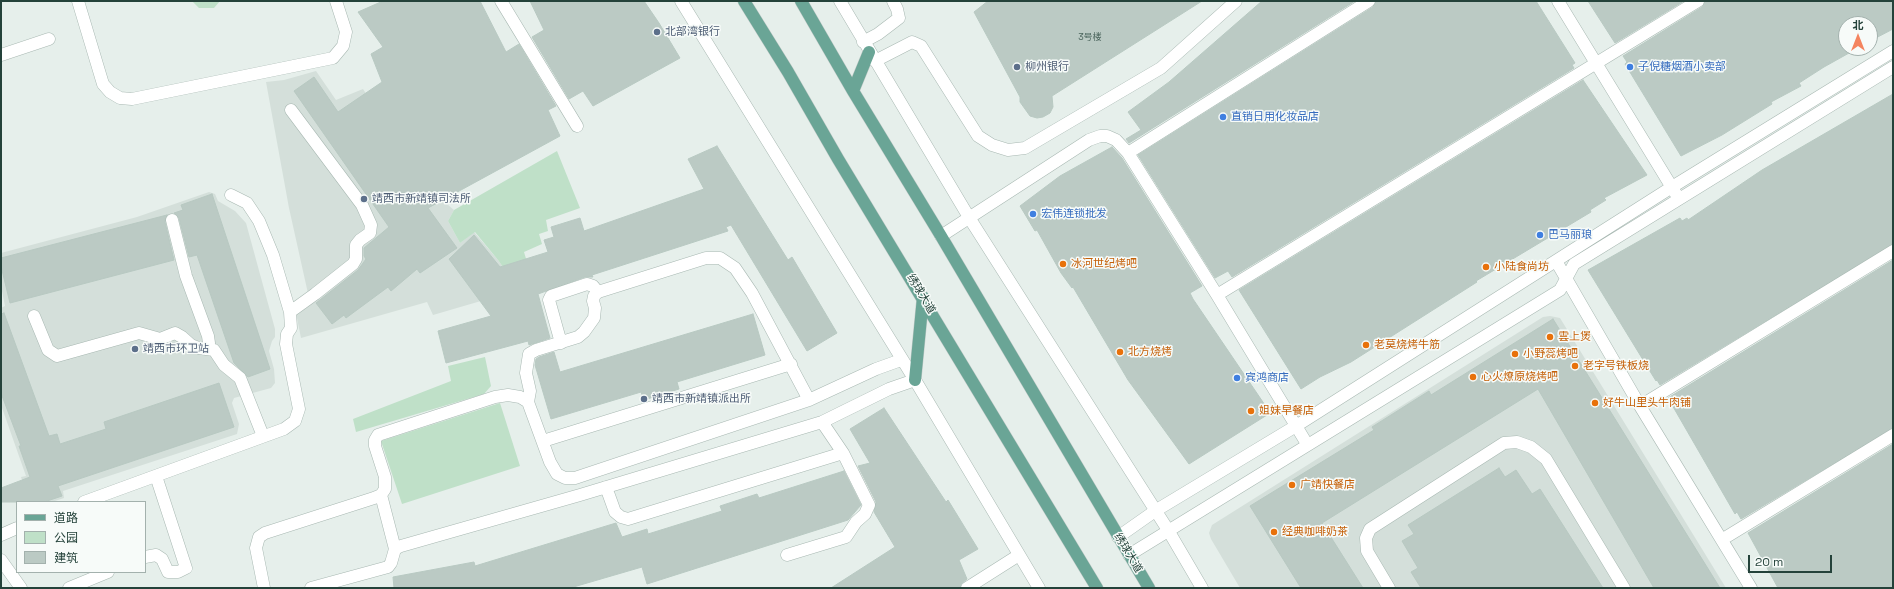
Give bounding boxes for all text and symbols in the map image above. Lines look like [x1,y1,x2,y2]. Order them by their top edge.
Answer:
north arrow [1838,16,1878,56]
text: 北 [1853,18,1864,32]
place label: 北部湾银行 [665,25,720,39]
marker: 北部湾银行 [652,27,662,37]
house number: 3号楼 [1078,33,1102,43]
place label: 柳州银行 [1025,60,1069,74]
place label: 子倪糖烟酒小卖部 [1638,60,1726,74]
marker: 柳州银行 [1012,62,1022,72]
marker: 子倪糖烟酒小卖部 [1625,62,1635,72]
place label: 直销日用化妆品店 [1231,110,1319,124]
marker: 直销日用化妆品店 [1218,112,1228,122]
place label: 靖西市新靖镇司法所 [372,192,471,206]
marker: 靖西市新靖镇司法所 [359,194,369,204]
place label: 宏伟连锁批发 [1041,207,1107,221]
marker: 宏伟连锁批发 [1028,209,1038,219]
place label: 巴马丽琅 [1548,228,1592,242]
marker: 巴马丽琅 [1535,230,1545,240]
place label: 冰河世纪烤吧 [1071,257,1137,271]
marker: 冰河世纪烤吧 [1058,259,1068,269]
place label: 小陆食尚坊 [1494,260,1549,274]
marker: 小陆食尚坊 [1481,262,1491,272]
street label: 绣球大道 [904,272,938,316]
place label: 雲上煲 [1558,330,1591,344]
marker: 雲上煲 [1545,332,1555,342]
place label: 老莫烧烤牛筋 [1374,338,1440,352]
marker: 老莫烧烤牛筋 [1361,340,1371,350]
place label: 靖西市环卫站 [143,342,209,356]
marker: 靖西市环卫站 [130,344,140,354]
place label: 北方烧烤 [1128,345,1172,359]
marker: 北方烧烤 [1115,347,1125,357]
place label: 小野蕊烤吧 [1523,347,1578,361]
marker: 小野蕊烤吧 [1510,349,1520,359]
place label: 老字号铁板烧 [1583,359,1649,373]
marker: 老字号铁板烧 [1570,361,1580,371]
place label: 心火燎原烧烤吧 [1481,370,1558,384]
place label: 宾鸿商店 [1245,371,1289,385]
marker: 心火燎原烧烤吧 [1468,372,1478,382]
marker: 宾鸿商店 [1232,373,1242,383]
place label: 靖西市新靖镇派出所 [652,392,751,406]
marker: 靖西市新靖镇派出所 [639,394,649,404]
place label: 好牛山里头牛肉铺 [1603,396,1691,410]
marker: 好牛山里头牛肉铺 [1590,398,1600,408]
place label: 姐妹早餐店 [1259,404,1314,418]
marker: 姐妹早餐店 [1246,406,1256,416]
place label: 广靖快餐店 [1300,478,1355,492]
marker: 广靖快餐店 [1287,480,1297,490]
legend [16,501,146,573]
text: 道路 [54,510,78,526]
place label: 经典咖啡奶茶 [1282,525,1348,539]
marker: 经典咖啡奶茶 [1269,527,1279,537]
text: 公园 [54,530,78,546]
street label: 绣球大道 [1111,531,1145,575]
scale bar [1750,547,1834,573]
text: 建筑 [54,550,78,566]
text: 20 m [1755,554,1783,570]

